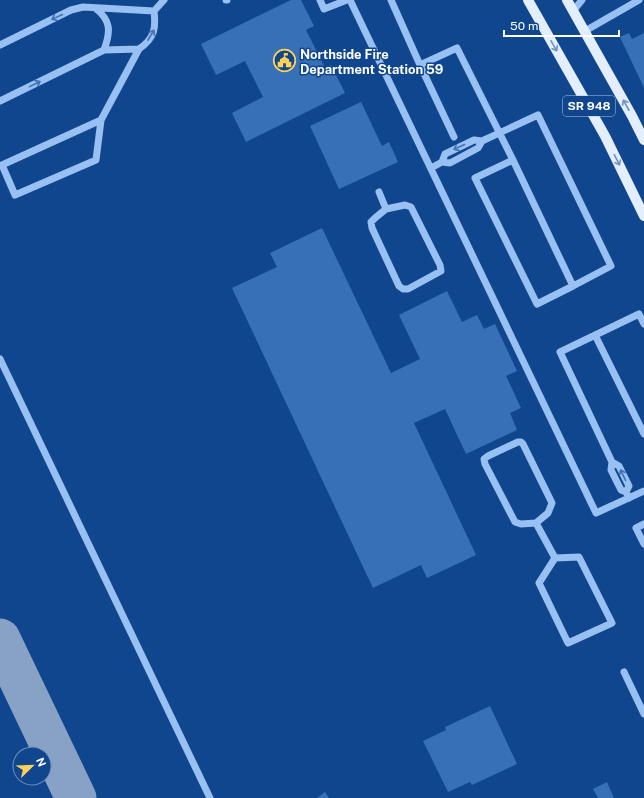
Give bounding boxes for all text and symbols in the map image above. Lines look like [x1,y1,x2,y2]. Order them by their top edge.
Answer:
scale bar [504,12,619,38]
one-way arrow [51,14,63,21]
text: 50 m [510,19,538,33]
one-way arrow [146,30,155,41]
one-way arrow [551,40,559,52]
place label: Northside Fire Department Station 59 [300,47,443,77]
public building icon: Northside Fire Department Station 59 [271,48,297,74]
one-way arrow [29,80,41,87]
road number: SR 948 [563,96,615,116]
one-way arrow [622,99,630,111]
one-way arrow [454,144,466,151]
one-way arrow [614,154,621,166]
one-way arrow [619,469,627,481]
north arrow [12,746,52,786]
text: N [34,756,48,768]

